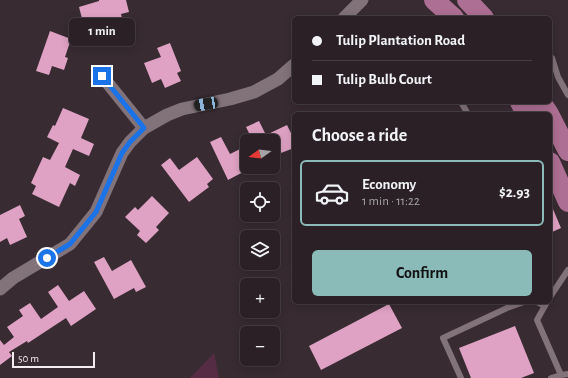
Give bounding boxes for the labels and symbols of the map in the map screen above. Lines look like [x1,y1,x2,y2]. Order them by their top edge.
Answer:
callout: 1 min [69,18,135,46]
route end [93,67,111,85]
car [193,96,219,112]
north arrow [240,134,280,174]
route start [38,249,56,267]
scale bar [12,350,95,369]

